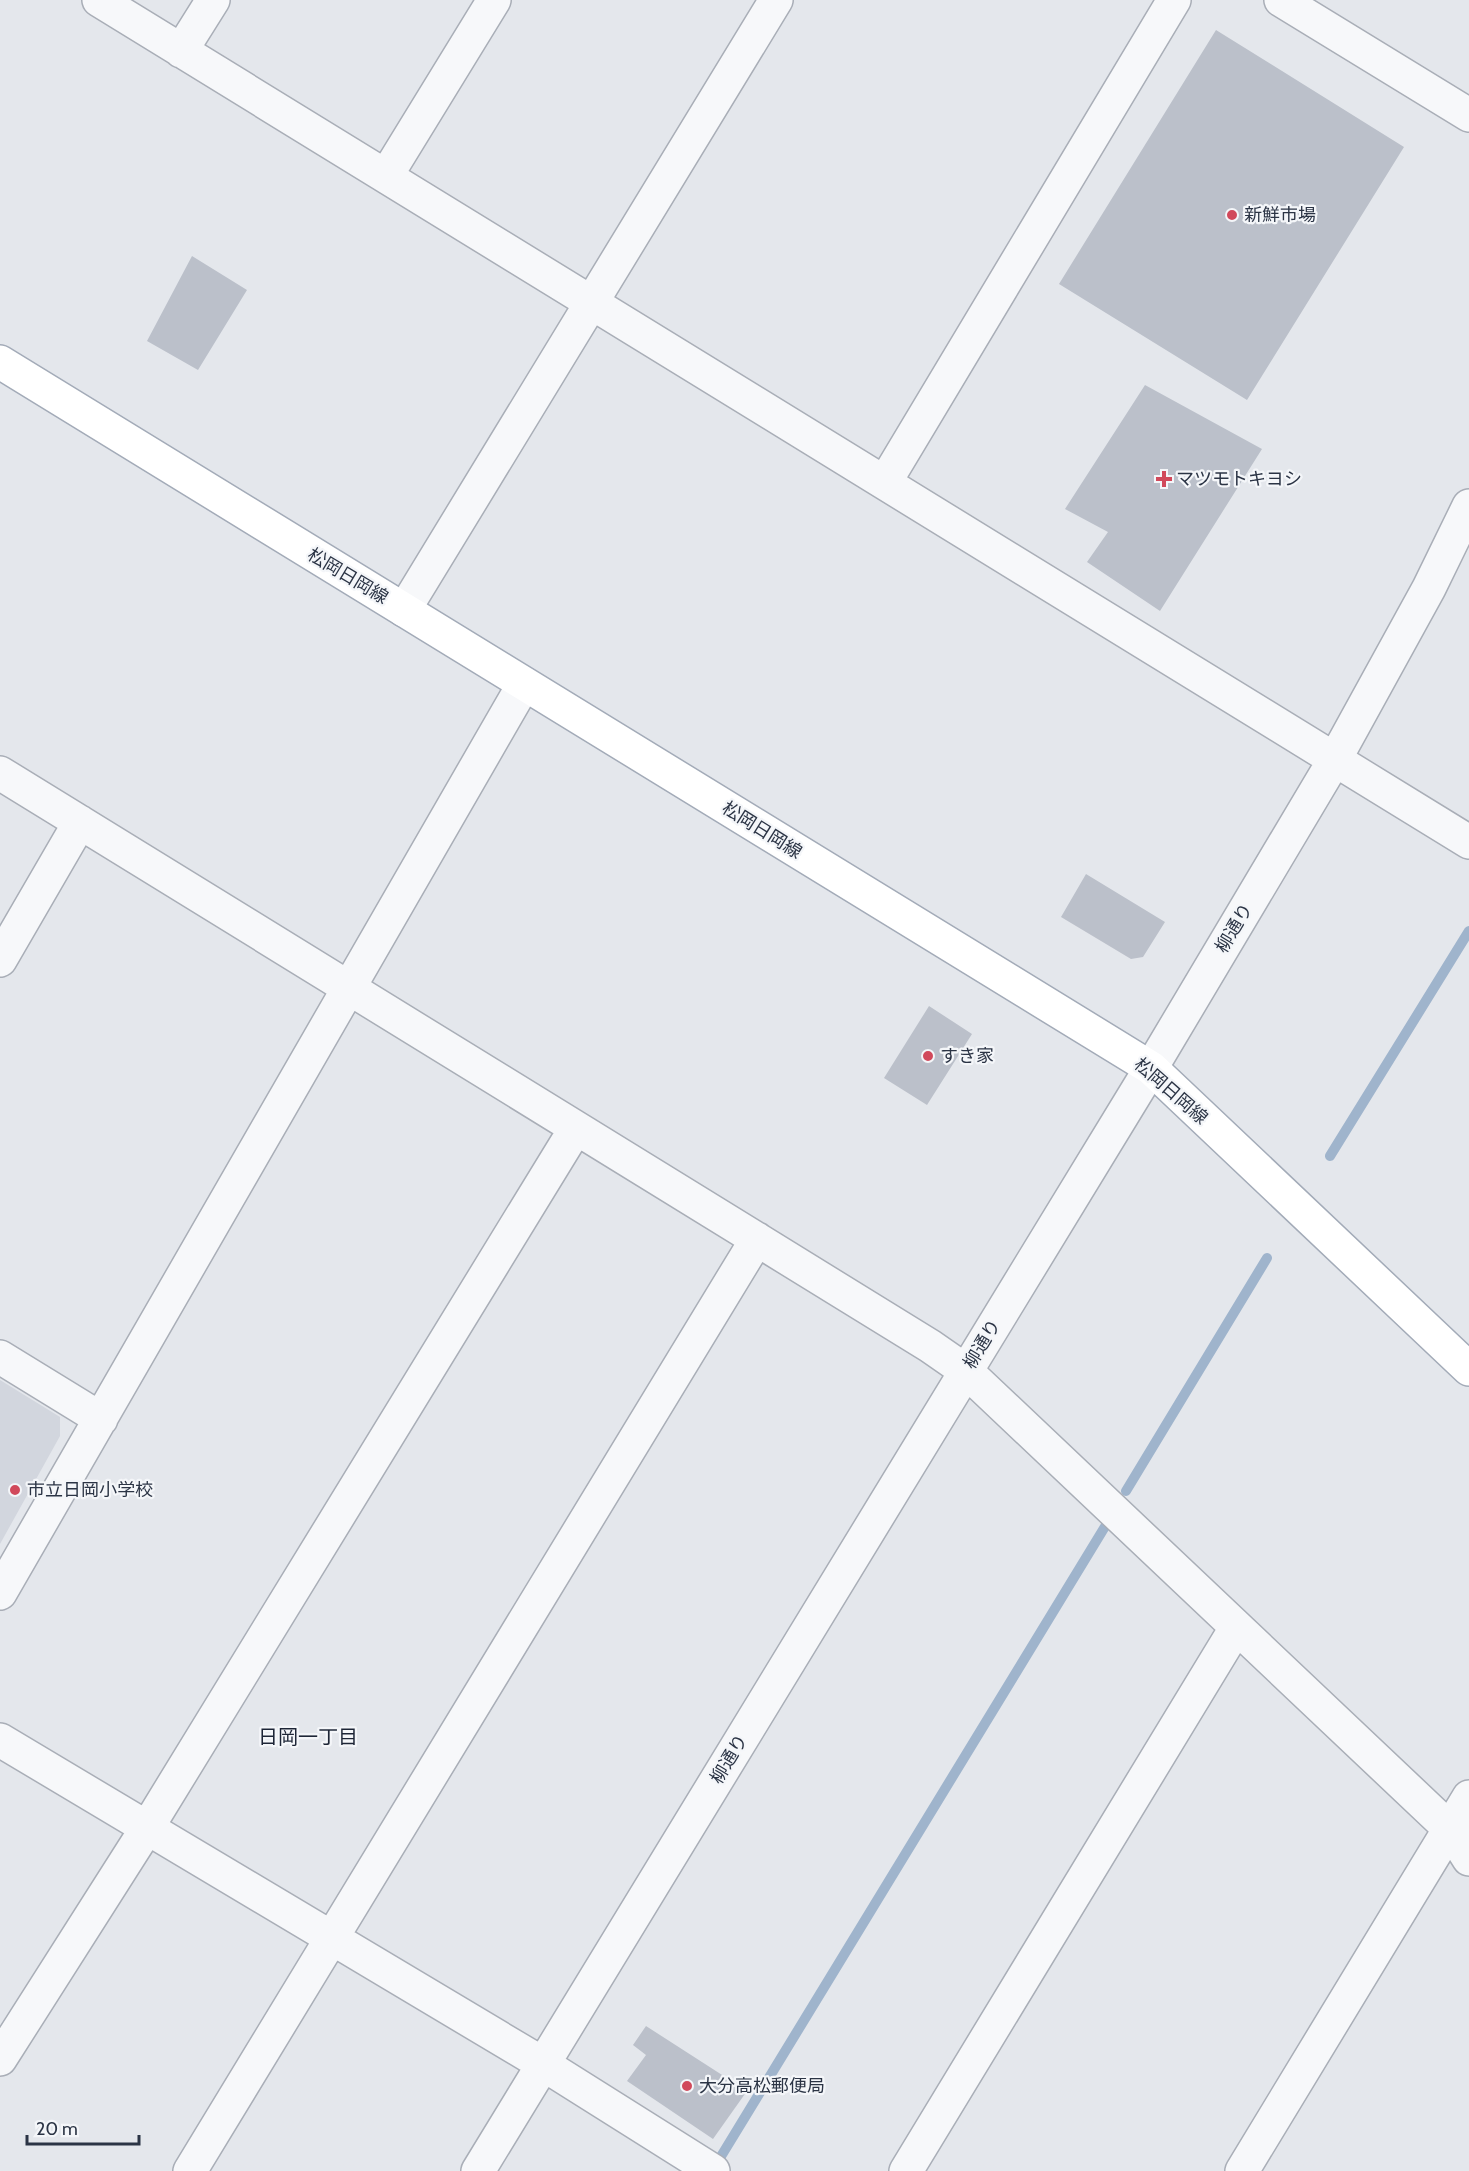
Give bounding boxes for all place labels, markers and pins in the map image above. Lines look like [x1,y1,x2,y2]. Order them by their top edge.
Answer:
place label: 新鮮市場 [1244,204,1316,226]
marker: 新鮮市場 [1225,208,1239,222]
place label: マツモトキヨシ [1176,468,1302,490]
marker: マツモトキヨシ [1157,472,1171,486]
place label: すき家 [940,1045,994,1067]
marker: すき家 [921,1049,935,1063]
place label: 市立日岡小学校 [27,1479,153,1501]
marker: 市立日岡小学校 [8,1483,22,1497]
place label: 大分高松郵便局 [699,2075,825,2097]
marker: 大分高松郵便局 [680,2079,694,2093]

